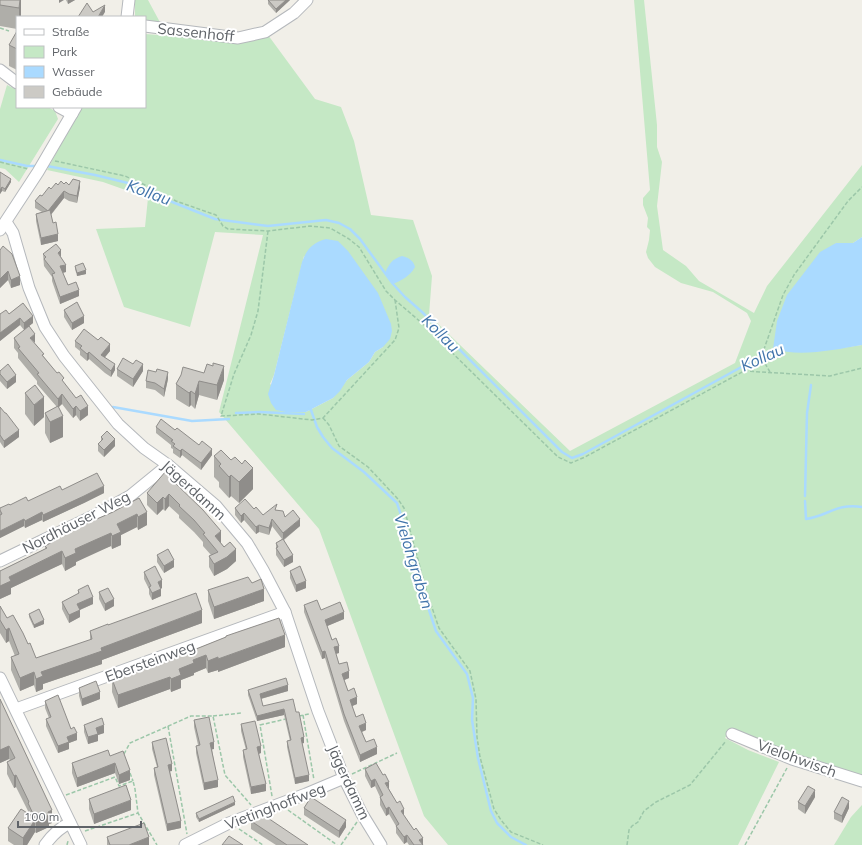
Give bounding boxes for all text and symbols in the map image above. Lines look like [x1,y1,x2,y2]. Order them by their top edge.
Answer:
legend [16,16,146,108]
street label: Sassenhoff [157,19,236,46]
text: Straße [52,24,89,39]
text: Park [52,44,78,59]
text: Wasser [52,64,95,79]
text: Gebäude [52,84,102,99]
water label: Kollau [124,175,174,209]
water label: Kollau [418,310,464,356]
water label: Kollau [737,339,787,375]
street label: Jägerdamm [158,456,230,524]
street label: Nordhäuser Weg [19,487,133,557]
water label: Vielohgraben [390,511,438,611]
street label: Ebersteinweg [102,636,198,686]
street label: Vielohwisch [755,735,839,781]
street label: Jägerdamm [323,741,375,823]
street label: Vietinghoffweg [222,778,328,834]
scale bar [18,803,141,829]
text: 100 m [24,809,59,824]

